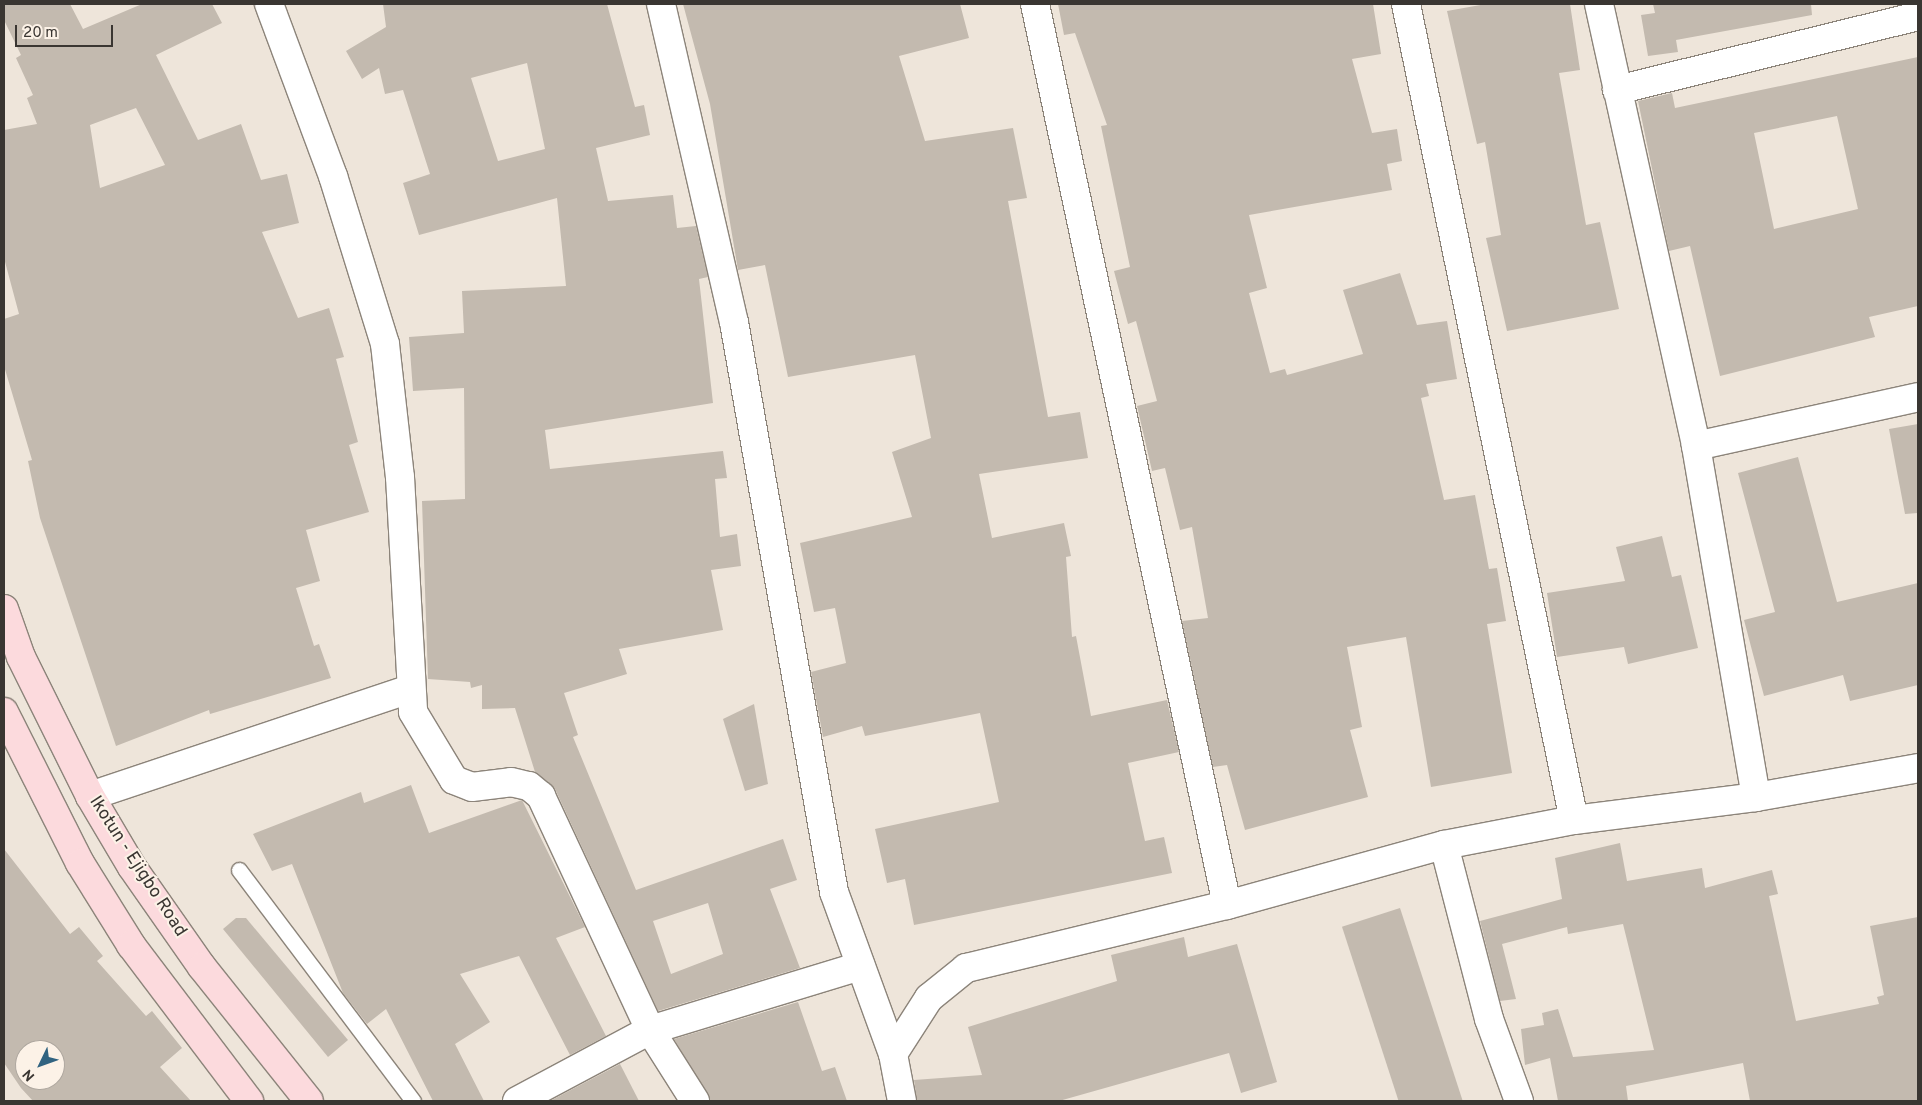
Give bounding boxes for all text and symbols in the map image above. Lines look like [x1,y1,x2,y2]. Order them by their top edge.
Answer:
scale bar [18,15,115,47]
text: 20 m [23,24,58,43]
street label: Ikotun - Ejigbo Road [84,793,190,941]
north arrow [15,1040,65,1090]
text: N [20,1065,39,1084]

